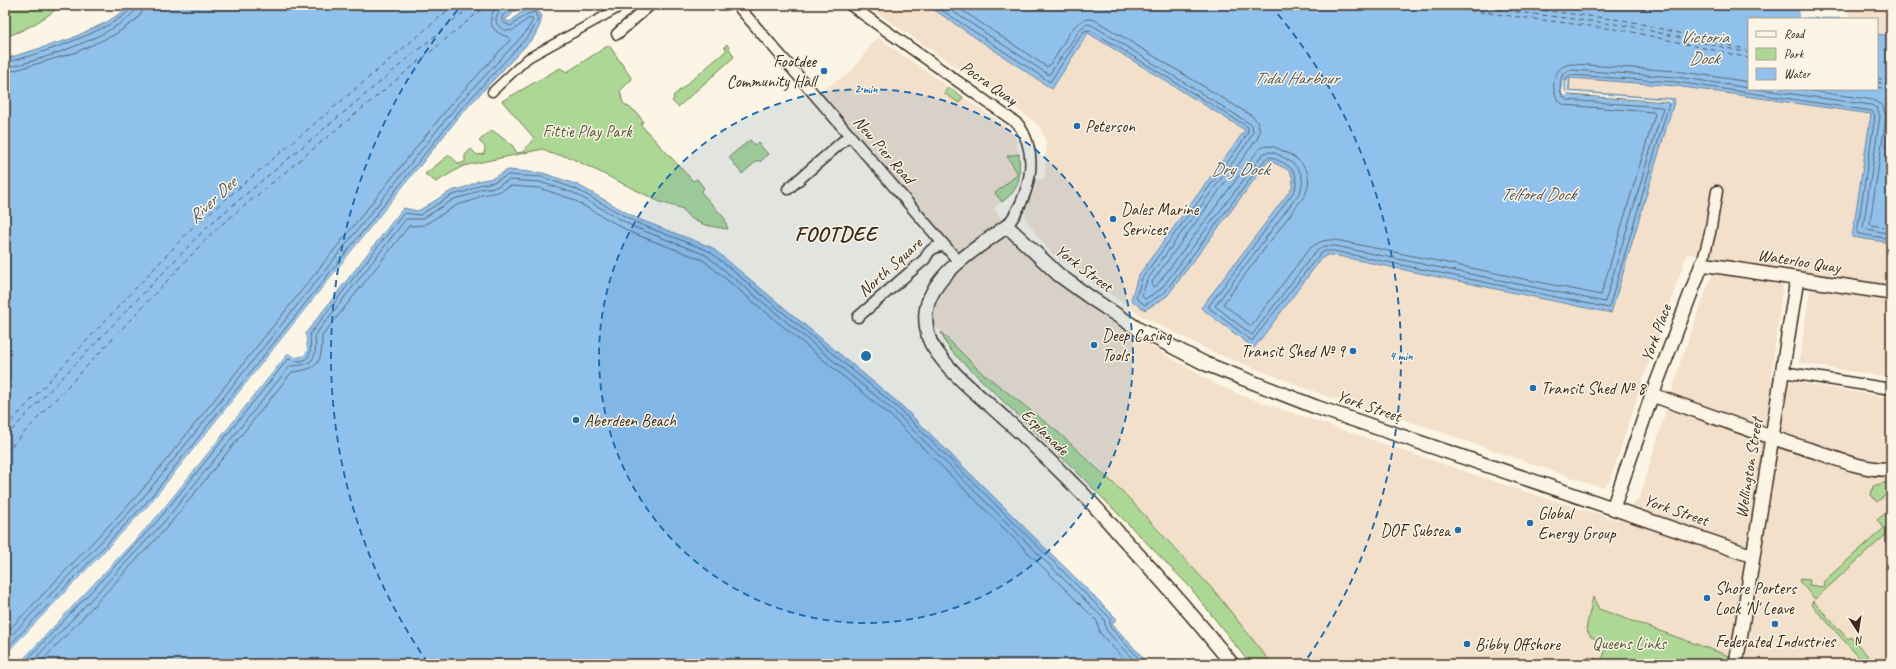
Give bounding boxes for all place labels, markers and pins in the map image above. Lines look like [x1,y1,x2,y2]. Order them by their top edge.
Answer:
place label: Footdee Community Hall [727,51,819,92]
marker: Footdee Community Hall [819,66,829,76]
place label: Peterson [1085,116,1136,137]
marker: Peterson [1072,121,1082,131]
place label: Dales Marine Services [1121,199,1200,240]
marker: Dales Marine Services [1108,214,1118,224]
place label: Deep Casing Tools [1102,325,1172,366]
marker: Deep Casing Tools [1089,340,1099,350]
place label: Transit Shed № 9 [1241,341,1346,362]
marker: Transit Shed № 9 [1348,346,1358,356]
centre of rings [859,349,873,363]
place label: Transit Shed № 8 [1541,378,1648,399]
marker: Transit Shed № 8 [1528,383,1538,393]
place label: Aberdeen Beach [584,410,676,431]
marker: Aberdeen Beach [571,415,581,425]
place label: Global Energy Group [1538,503,1617,544]
marker: Global Energy Group [1525,518,1535,528]
place label: DOF Subsea [1380,520,1452,541]
marker: DOF Subsea [1453,525,1463,535]
place label: Shore Porters Lock 'N' Leave [1715,578,1798,619]
marker: Shore Porters Lock 'N' Leave [1702,593,1712,603]
marker: Federated Industries [1770,619,1780,629]
place label: Federated Industries [1715,631,1837,652]
place label: Bibby Offshore [1475,634,1561,655]
marker: Bibby Offshore [1462,639,1472,649]

